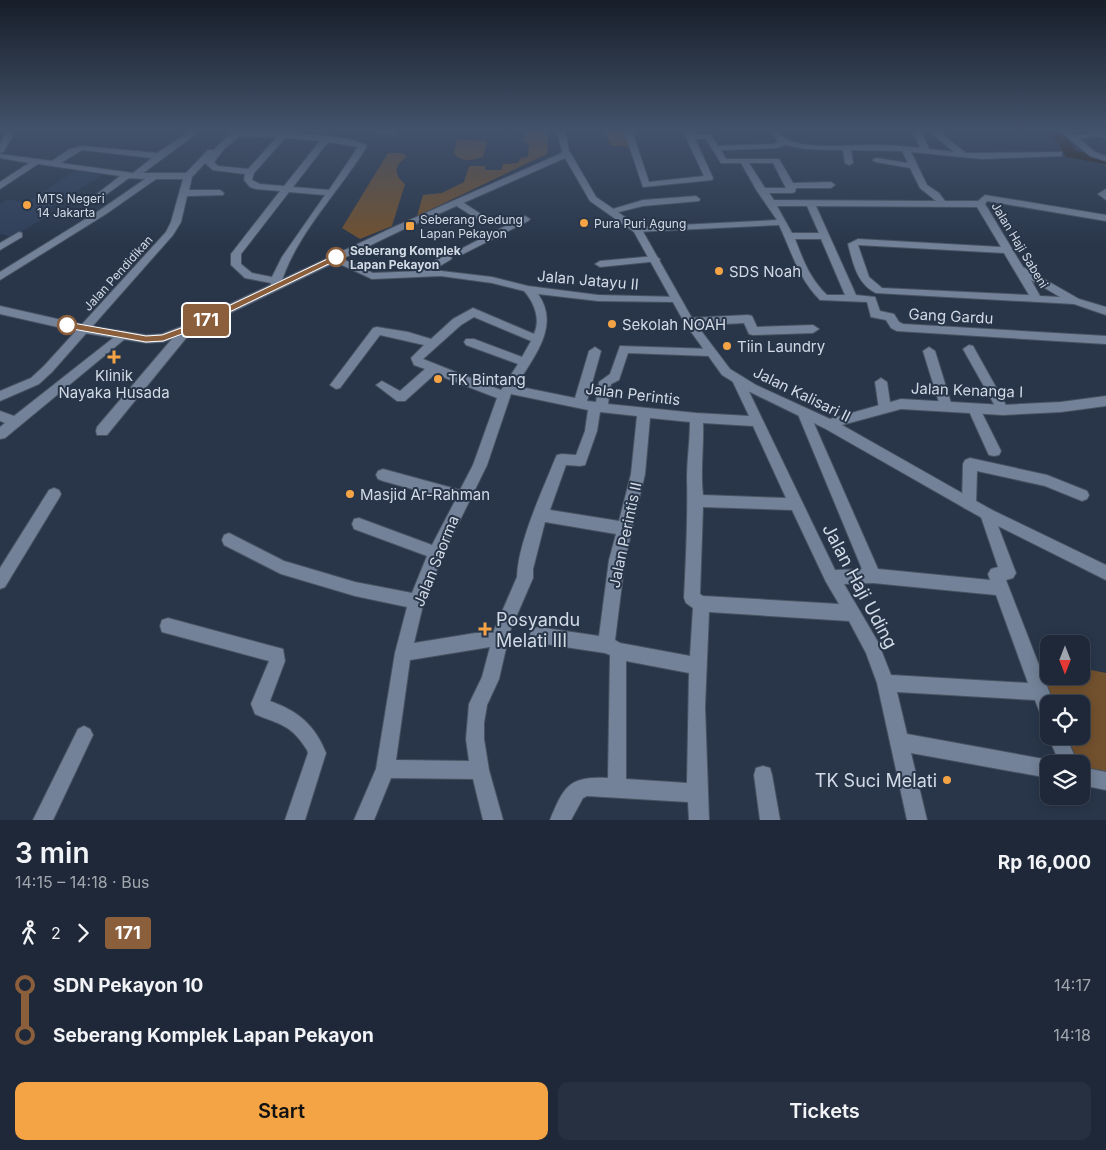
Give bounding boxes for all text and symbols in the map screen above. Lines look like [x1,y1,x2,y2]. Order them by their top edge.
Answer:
place label: MTS Negeri 14 Jakarta [37,191,105,220]
marker: MTS Negeri 14 Jakarta [21,199,33,211]
street label: Jalan Haji Sabeni [989,199,1052,291]
place label: Seberang Gedung Lapan Pekayon [420,212,523,241]
place label: Pura Puri Agung [594,216,686,231]
marker: Pura Puri Agung [578,217,590,229]
marker: Seberang Gedung Lapan Pekayon [404,220,416,232]
street label: Jalan Pendidikan [80,232,156,314]
place label: Seberang Komplek Lapan Pekayon [350,243,461,272]
marker: Seberang Komplek Lapan Pekayon [326,247,346,267]
place label: SDS Noah [729,262,801,281]
marker: SDS Noah [713,265,725,277]
street label: Jalan Jatayu II [536,266,640,294]
line badge: 171 [177,304,235,336]
street label: Gang Gardu [908,304,994,328]
text: 171 [193,309,219,330]
unlabelled marker [57,315,77,335]
place label: Sekolah NOAH [622,315,726,334]
marker: Sekolah NOAH [606,318,618,330]
place label: Tiin Laundry [737,337,826,356]
marker: Tiin Laundry [721,340,733,352]
marker: Klinik Nayaka Husada [107,350,121,364]
street label: Jalan Kalisari II [750,362,854,426]
place label: Klinik Nayaka Husada [58,366,170,402]
place label: TK Bintang [448,370,526,389]
marker: TK Bintang [432,373,444,385]
street label: Jalan Perintis [585,379,681,409]
street label: Jalan Kenanga I [911,379,1023,401]
street label: Jalan Perintis II [605,480,645,590]
place label: Masjid Ar-Rahman [360,485,490,504]
marker: Masjid Ar-Rahman [344,488,356,500]
street label: Jalan Saorma [409,513,463,609]
street label: Jalan Haji Uding [818,520,902,652]
place label: Posyandu Melati III [496,609,580,651]
marker: Posyandu Melati III [478,622,492,636]
north arrow [1040,635,1090,685]
map controls [1040,635,1090,805]
button: locate [1040,695,1090,745]
button: layers [1040,755,1090,805]
place label: TK Suci Melati [815,770,937,791]
marker: TK Suci Melati [941,774,953,786]
text: 3 min [15,836,90,870]
text: Rp 16,000 [998,851,1091,874]
text: 14:15 – 14:18 · Bus [15,872,150,892]
icon: walk [15,919,43,947]
icon: forward [69,919,97,947]
text: 171 [115,922,141,943]
text: 2 [51,923,61,943]
text: SDN Pekayon 10 [53,974,203,997]
text: 14:17 [1054,975,1091,995]
text: Seberang Komplek Lapan Pekayon [53,1024,374,1047]
text: 14:18 [1053,1025,1091,1045]
button: Start [15,1082,548,1140]
button: Tickets [558,1082,1091,1140]

